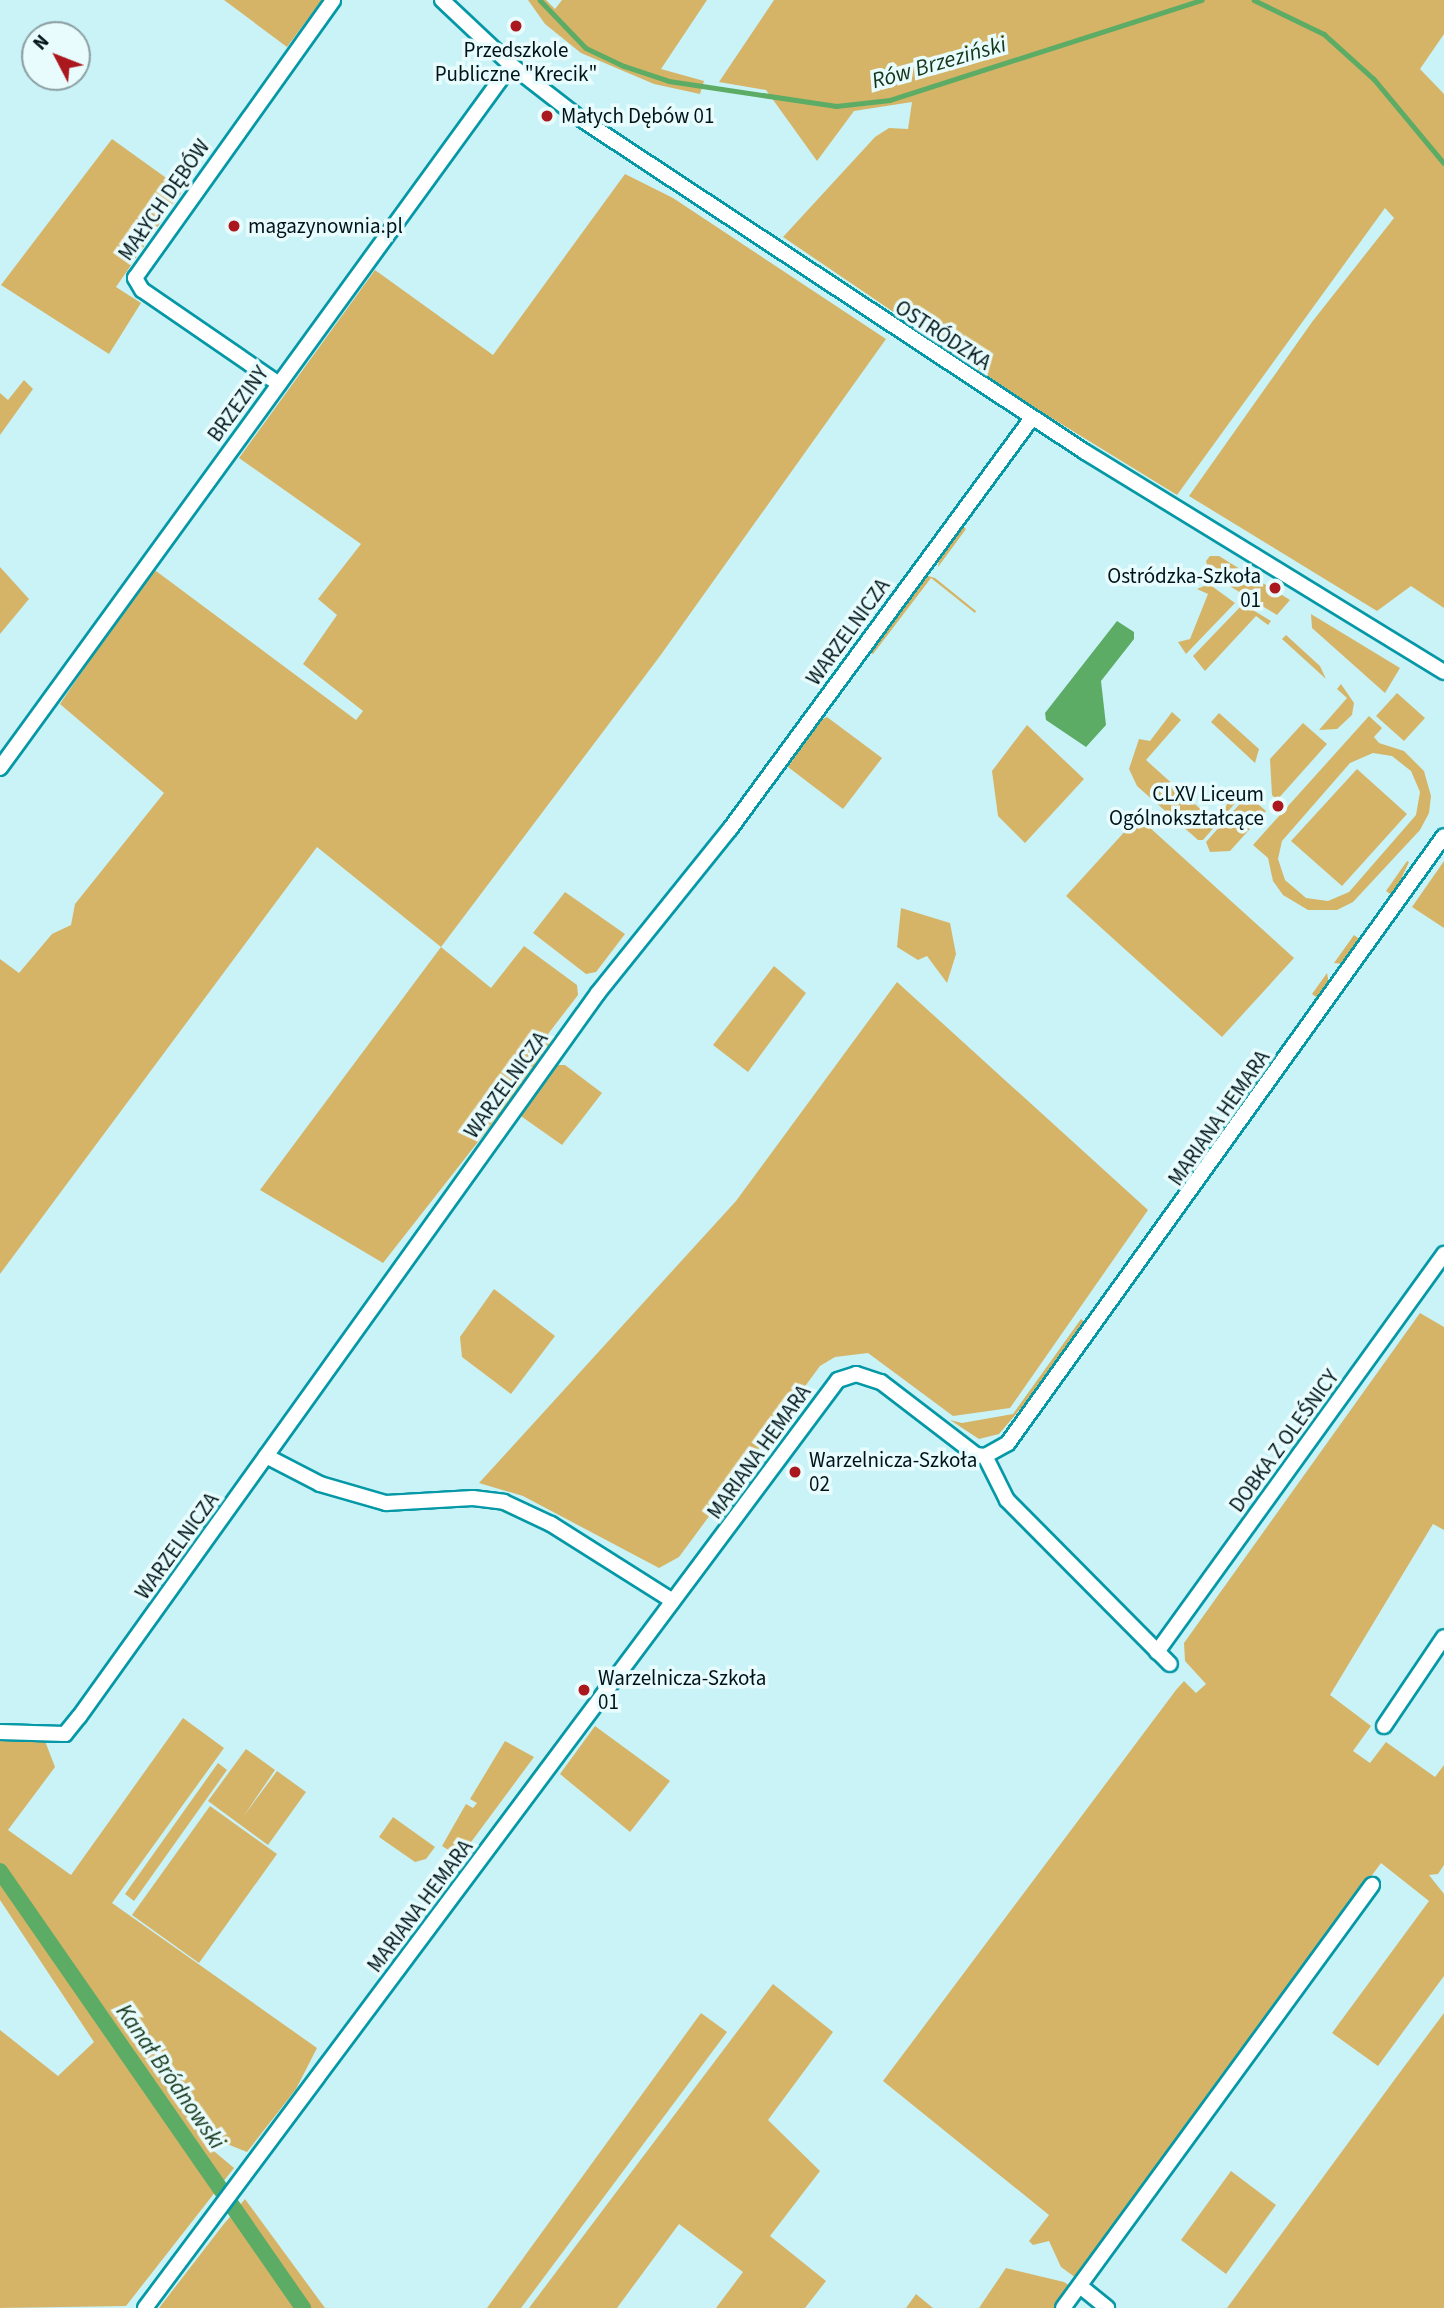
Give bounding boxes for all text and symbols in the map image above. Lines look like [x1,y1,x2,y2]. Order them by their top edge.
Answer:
marker: Przedszkole Publiczne "Krecik" [508,18,524,34]
north arrow [21,21,91,91]
text: N [27,29,56,57]
water label: Rów Brzeziński [869,31,1009,95]
place label: Przedszkole Publiczne "Krecik" [435,37,597,87]
place label: Małych Dębów 01 [561,103,714,129]
marker: Małych Dębów 01 [539,108,555,124]
street label: MAŁYCH DĘBÓW [113,135,215,265]
place label: magazynownia.pl [248,213,403,239]
marker: magazynownia.pl [226,218,242,234]
street label: OSTRÓDZKA [890,295,996,375]
street label: BRZEZINY [202,361,274,447]
place label: Ostródzka-Szkoła 01 [1107,563,1261,613]
street label: WARZELNICZA [801,574,895,690]
marker: Ostródzka-Szkoła 01 [1267,580,1283,596]
place label: CLXV Liceum Ogólnokształcące [1109,781,1264,831]
marker: CLXV Liceum Ogólnokształcące [1270,798,1286,814]
street label: WARZELNICZA [459,1027,553,1143]
street label: MARIANA HEMARA [1163,1045,1275,1191]
street label: DOBKA Z OLEŚNICY [1224,1365,1344,1517]
street label: MARIANA HEMARA [702,1380,816,1524]
place label: Warzelnicza-Szkoła 02 [809,1447,977,1497]
marker: Warzelnicza-Szkoła 02 [787,1464,803,1480]
street label: WARZELNICZA [130,1488,224,1604]
place label: Warzelnicza-Szkoła 01 [598,1665,766,1715]
marker: Warzelnicza-Szkoła 01 [576,1682,592,1698]
street label: MARIANA HEMARA [362,1835,478,1977]
water label: Kanał Bródnowski [110,1999,230,2155]

